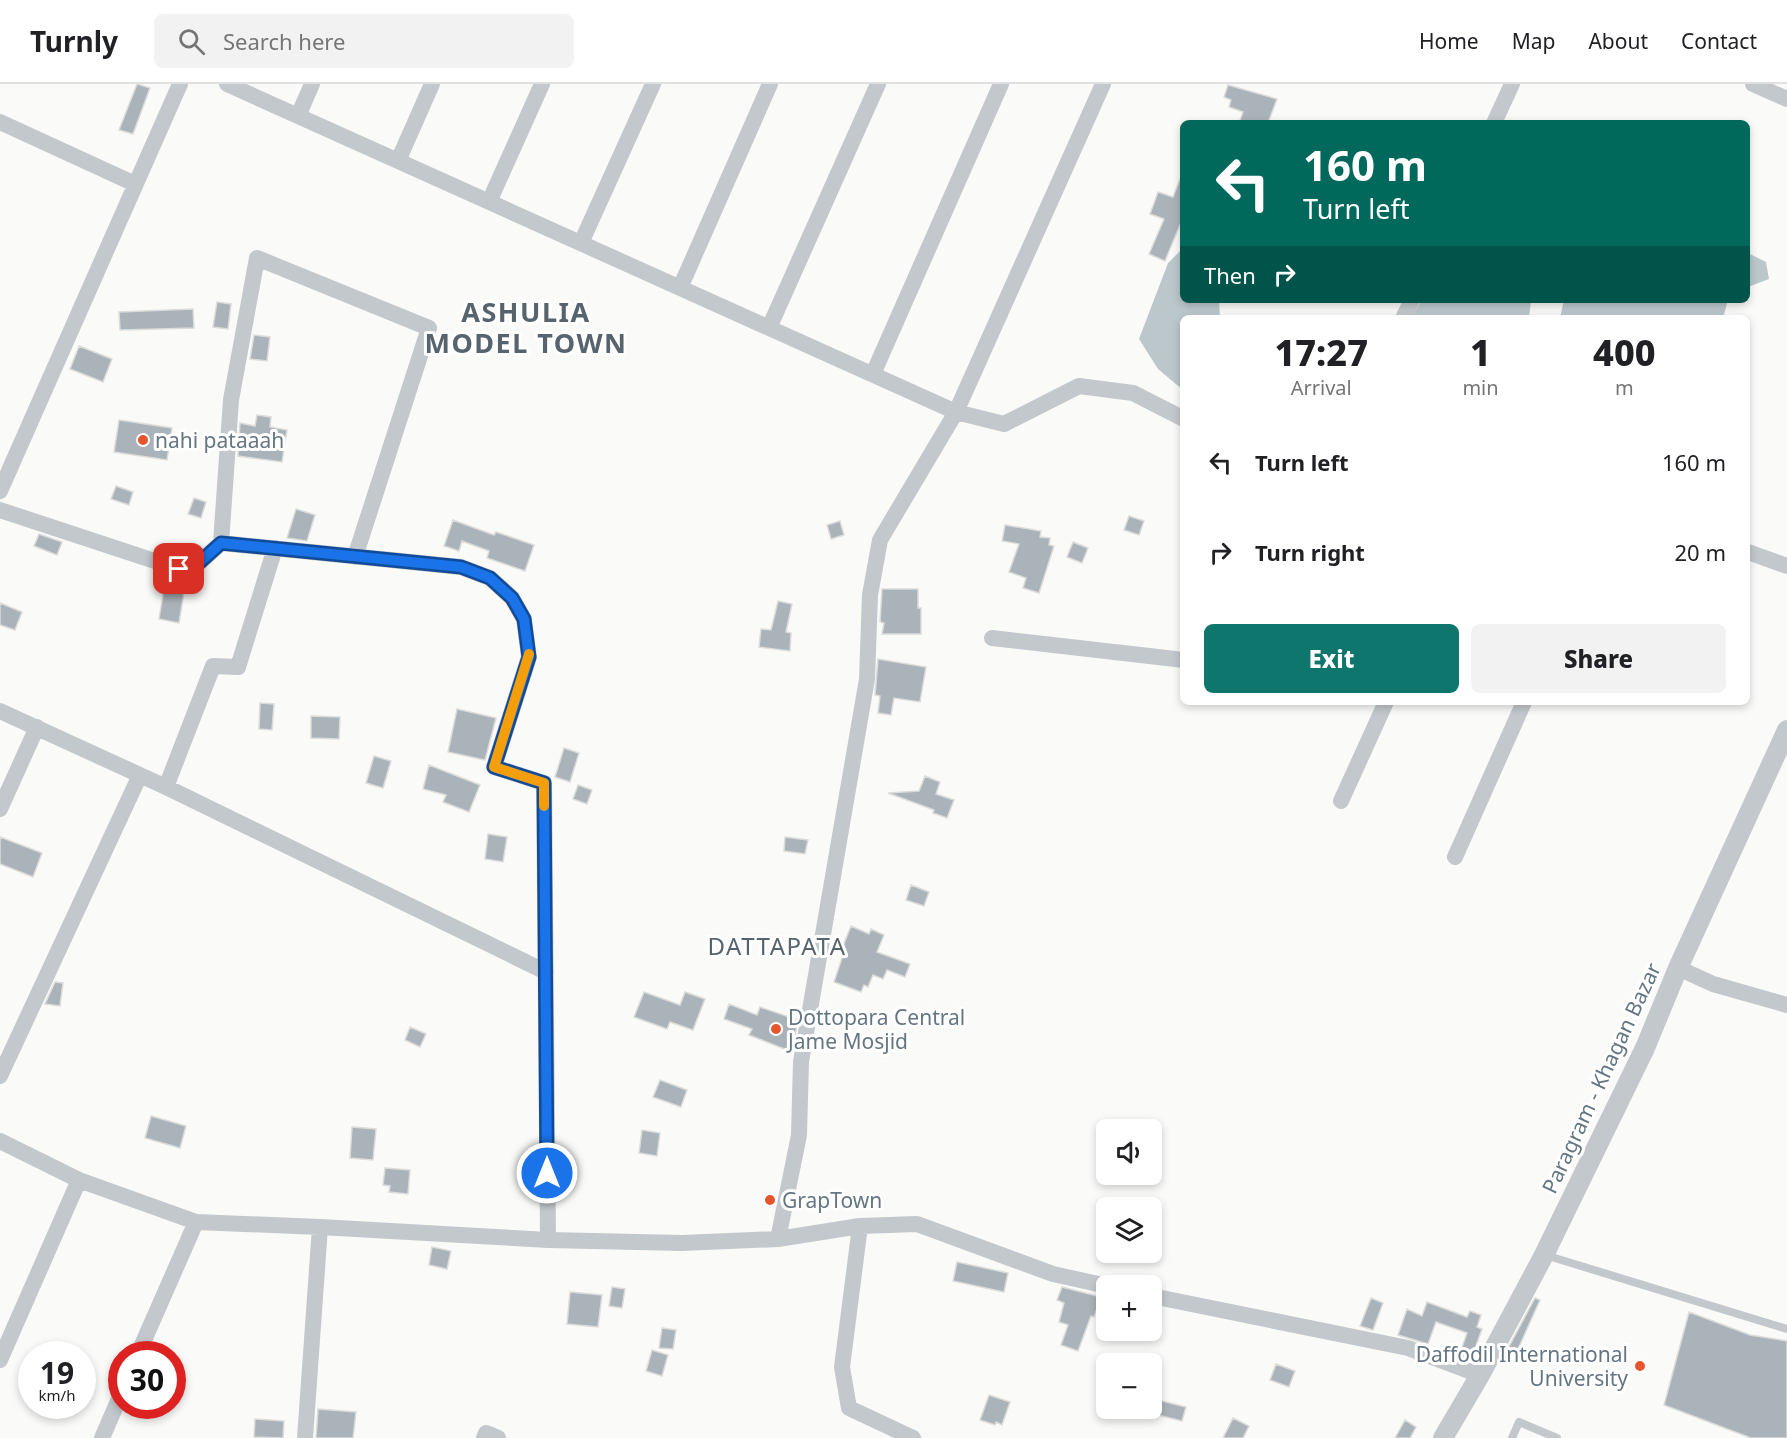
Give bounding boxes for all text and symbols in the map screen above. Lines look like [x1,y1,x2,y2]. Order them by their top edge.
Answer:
search box [154,14,574,68]
text: Turnly [30,22,118,60]
icon: search [175,25,208,58]
text: Search here [223,26,345,56]
text: Home [1419,27,1479,55]
text: Map [1512,27,1555,55]
text: About [1588,27,1648,55]
text: Contact [1681,27,1757,55]
text: 160 m [1303,136,1427,193]
icon: left [1204,144,1282,222]
text: Turn left [1303,190,1409,227]
icon: right [1268,258,1301,291]
text: Then [1204,260,1256,290]
district label: ASHULIA MODEL TOWN [424,293,628,361]
text: 17:27 [1274,328,1368,377]
text: 1 [1470,328,1491,377]
text: 400 [1593,328,1656,377]
text: Arrival [1291,374,1352,401]
text: min [1462,374,1499,401]
text: m [1615,374,1634,401]
place label: nahi pataaah [155,426,284,454]
marker: nahi pataaah [136,433,150,447]
icon: left [1204,446,1237,479]
text: Turn left [1255,447,1349,477]
text: 160 m [1662,447,1726,477]
icon: right [1204,536,1237,569]
text: Turn right [1255,537,1365,567]
text: 20 m [1675,537,1726,567]
pin [153,543,204,594]
icon: arrive [162,552,195,585]
button: Exit [1204,624,1459,693]
button: Share [1471,624,1726,693]
district label: DATTAPATA [708,929,847,962]
street label: Paragram - Khagan Bazar [1535,958,1667,1198]
place label: Dottopara Central Jame Mosjid [786,1003,965,1055]
marker: Dottopara Central Jame Mosjid [769,1022,783,1036]
map controls [1096,1119,1162,1419]
button: sound [1096,1119,1162,1185]
position arrow [515,1141,579,1205]
place label: GrapTown [782,1186,882,1214]
marker: GrapTown [763,1193,777,1207]
button: layers [1096,1197,1162,1263]
button: + [1096,1275,1162,1341]
place label: Daffodil International University [1416,1340,1628,1392]
speed limit sign: 30 [108,1341,186,1419]
text: 19 [40,1352,74,1393]
button: − [1096,1353,1162,1419]
marker: Daffodil International University [1633,1359,1647,1373]
text: km/h [39,1385,75,1405]

